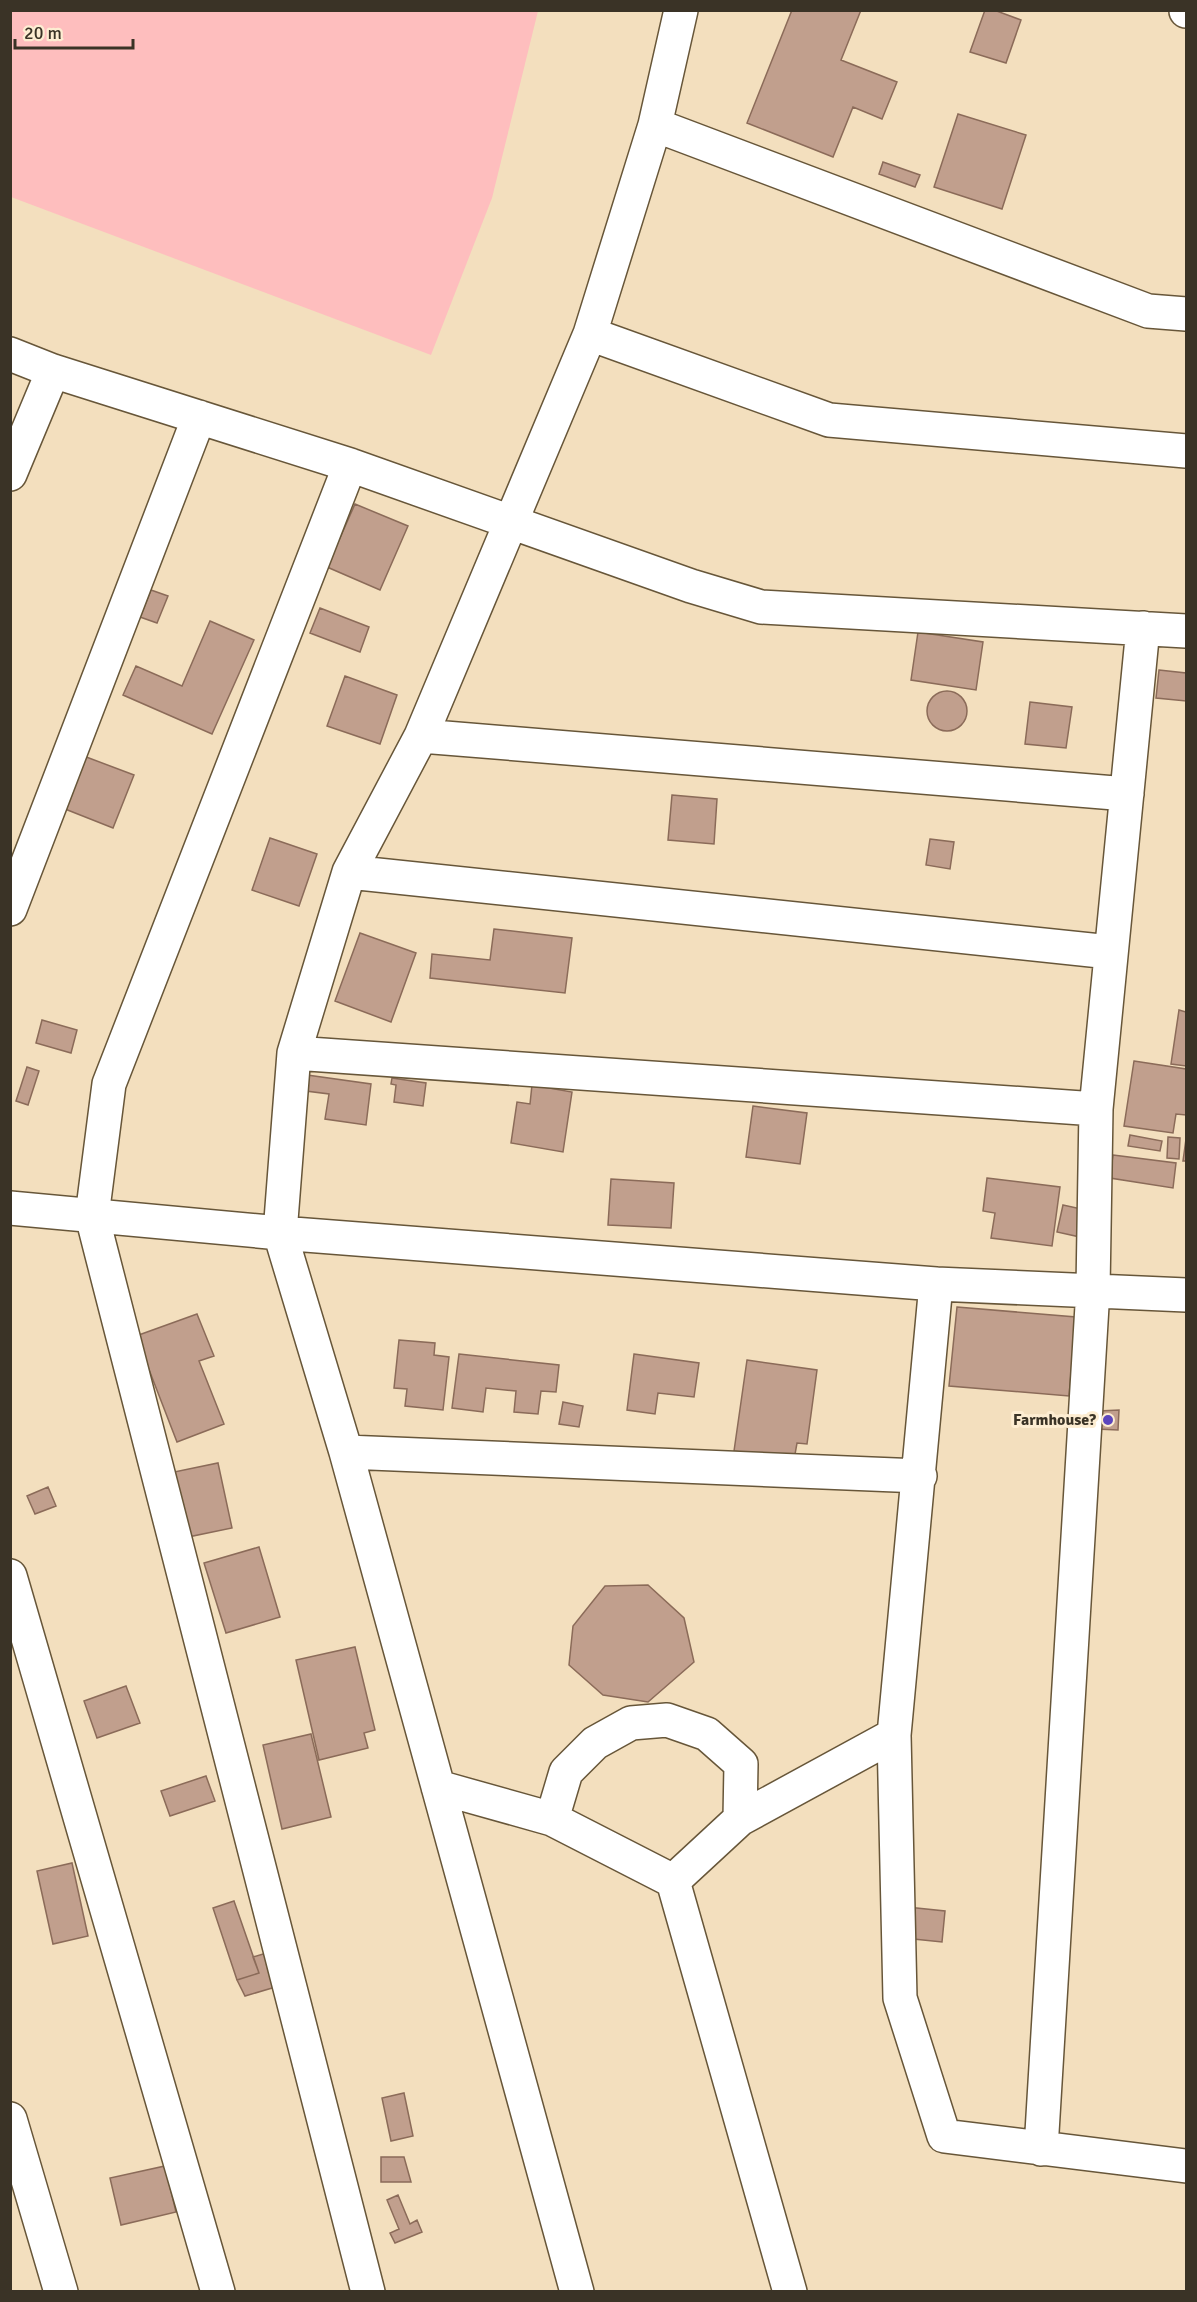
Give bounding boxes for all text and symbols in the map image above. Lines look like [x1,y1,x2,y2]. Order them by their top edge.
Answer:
scale bar [15,12,134,50]
text: 20 m [24,22,62,44]
place label: Farmhouse? [1013,1410,1096,1430]
marker: Farmhouse? [1101,1413,1115,1427]

